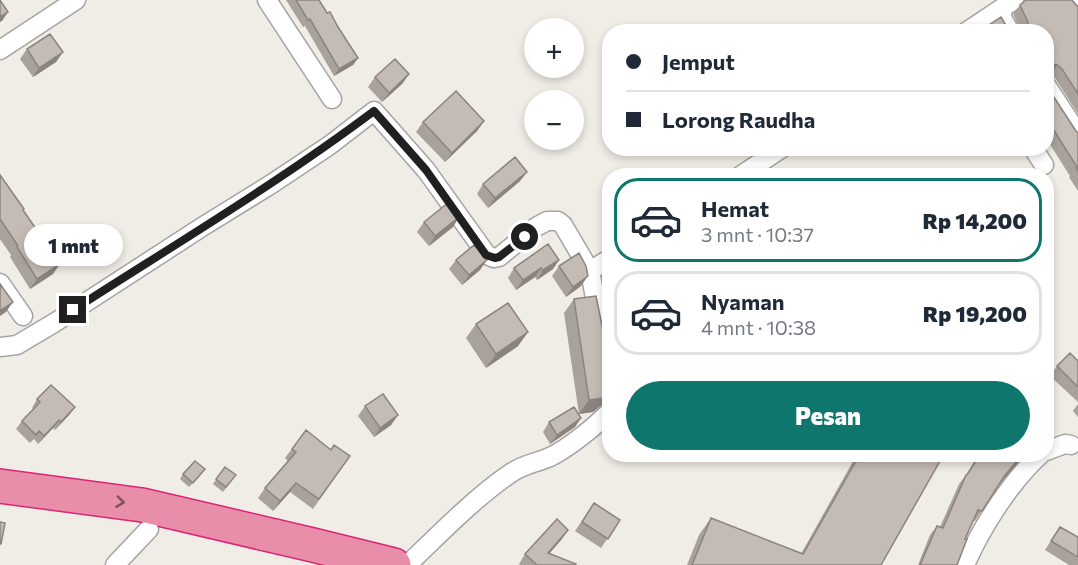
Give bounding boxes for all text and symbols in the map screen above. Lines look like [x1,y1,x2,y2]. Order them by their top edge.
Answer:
map controls [524,18,584,150]
button: + [524,18,584,78]
text: Jemput [662,48,735,75]
button: − [524,90,584,150]
text: Lorong Raudha [662,106,815,133]
icon: car [629,193,683,247]
text: Hemat [701,195,769,222]
text: Rp 14,200 [923,207,1027,234]
text: 3 mnt · 10:37 [701,222,814,246]
callout: 1 mnt [23,223,122,265]
route start [511,223,538,250]
text: 1 mnt [48,233,99,257]
icon: car [629,286,683,340]
text: Nyaman [701,288,784,315]
route end [59,296,86,323]
text: Rp 19,200 [923,300,1027,327]
text: 4 mnt · 10:38 [701,315,816,339]
button: Pesan [626,381,1030,450]
one-way arrow [116,496,125,508]

